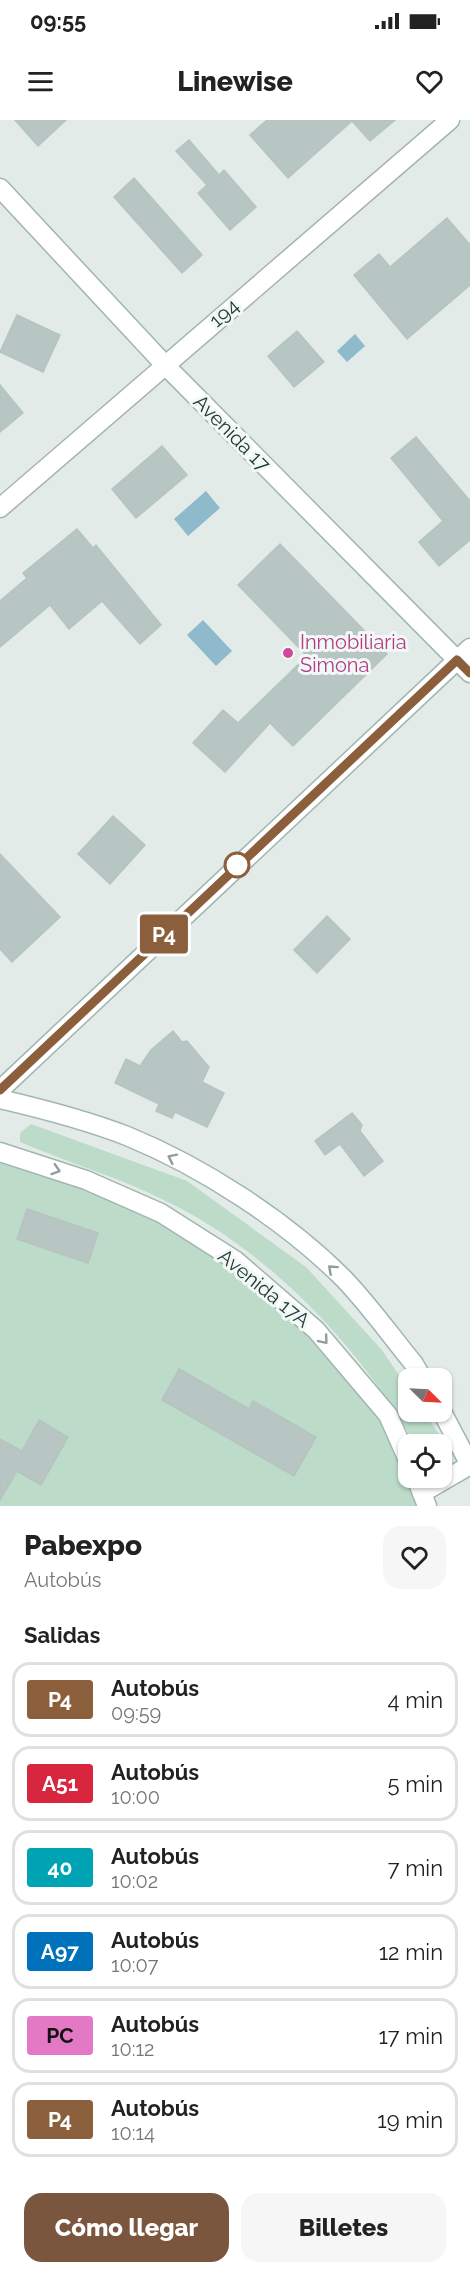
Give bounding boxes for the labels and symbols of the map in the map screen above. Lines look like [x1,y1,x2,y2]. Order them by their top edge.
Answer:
street label: 194 [204,294,244,332]
street label: Avenida 17 [189,390,276,477]
place label: Inmobiliaria Simona [300,630,407,677]
marker: Inmobiliaria Simona [281,646,295,660]
unlabelled marker [224,852,250,878]
line badge: P4 [137,914,191,954]
one-way arrow [168,1154,179,1166]
one-way arrow [50,1163,61,1175]
street label: Avenida 17A [213,1244,315,1333]
one-way arrow [328,1265,339,1276]
one-way arrow [317,1333,328,1344]
north arrow [398,1368,452,1422]

